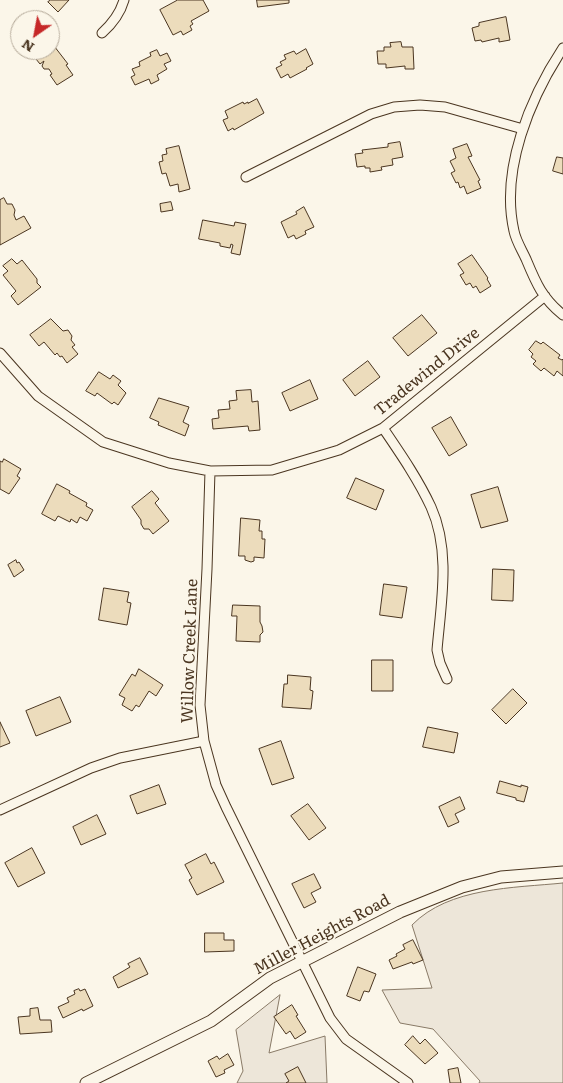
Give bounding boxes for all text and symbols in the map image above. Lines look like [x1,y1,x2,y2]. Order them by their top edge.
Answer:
north arrow [10,10,60,60]
text: N [17,35,38,58]
street label: Tradewind Drive [370,324,484,420]
street label: Willow Creek Lane [178,578,202,724]
street label: Miller Heights Road [250,891,394,979]

